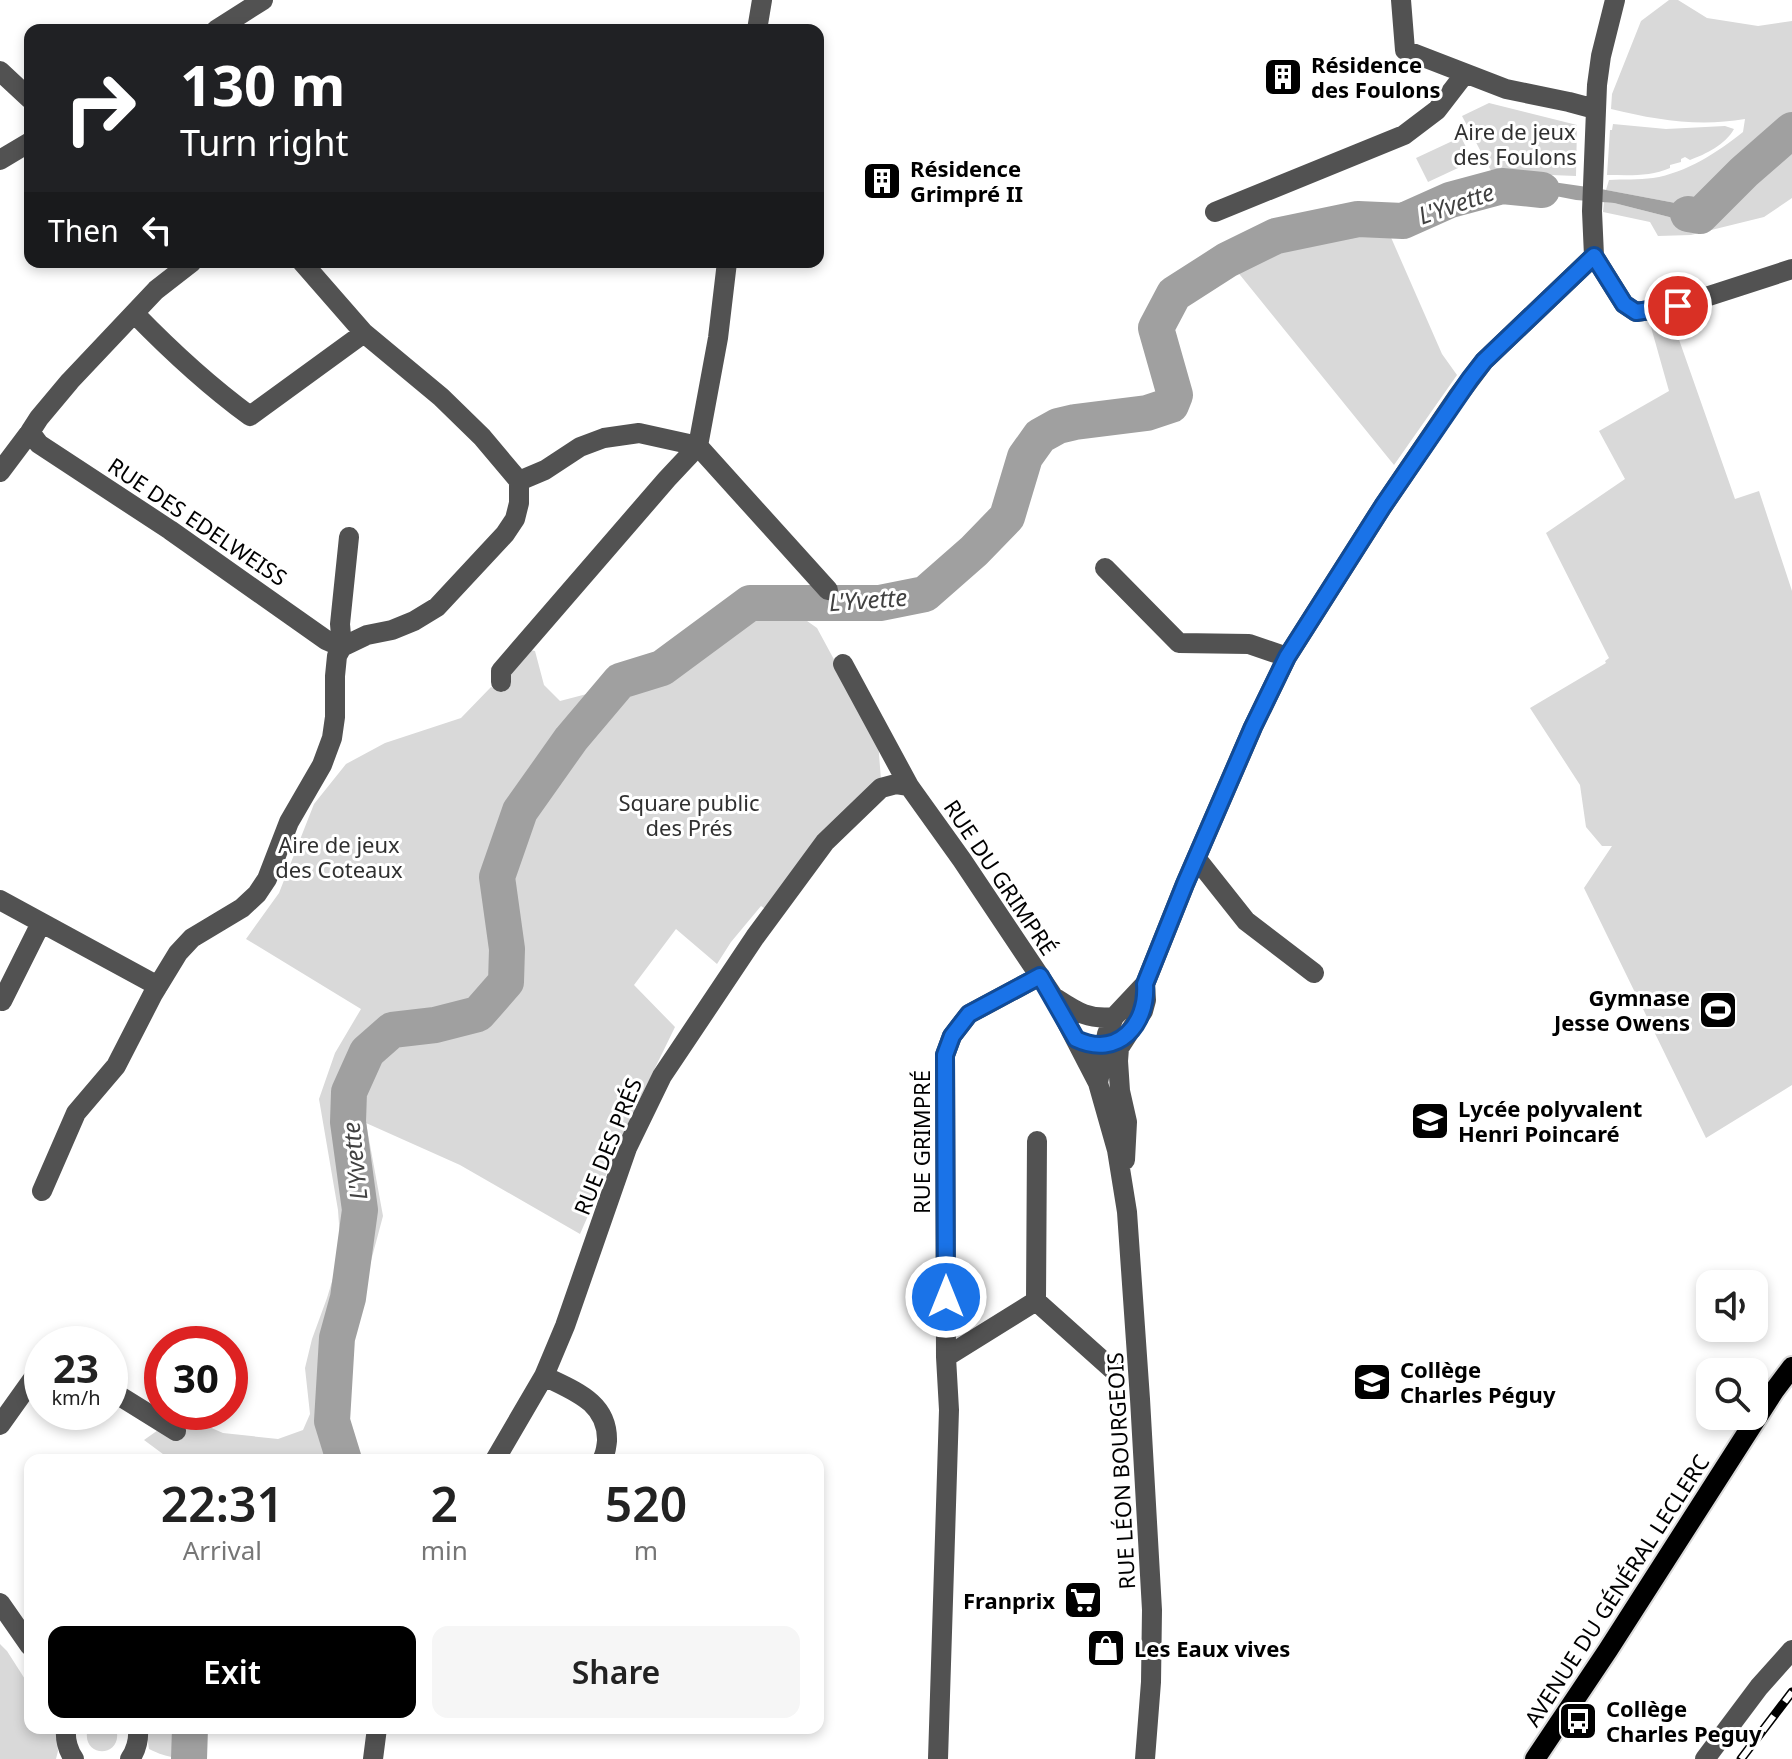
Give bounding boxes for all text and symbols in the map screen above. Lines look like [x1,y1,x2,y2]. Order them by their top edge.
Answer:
text: 130 m [180,46,345,122]
place label: Résidence des Foulons [1311,49,1441,104]
icon: right [48,56,152,160]
building icon: Résidence des Foulons [1262,56,1304,98]
park label: Aire de jeux des Foulons [1453,116,1577,171]
text: Turn right [180,118,348,167]
place label: Résidence Grimpré II [910,153,1023,208]
building icon: Résidence Grimpré II [861,160,903,202]
water label: L'Yvette [1414,175,1498,231]
icon: left [135,208,179,252]
text: Then [48,210,119,251]
pin [1644,272,1712,340]
icon: arrive [1656,284,1700,328]
street label: RUE DES EDELWEISS [103,450,293,592]
water label: L'Yvette [828,580,908,618]
park label: Square public des Prés [619,787,759,842]
street label: RUE DU GRIMPRÉ [938,793,1064,961]
park label: Aire de jeux des Coteaux [275,829,403,884]
place label: Gymnase Jesse Owens [1552,982,1690,1037]
sports icon: Gymnase Jesse Owens [1697,989,1739,1031]
street label: RUE GRIMPRÉ [906,1070,936,1214]
street label: RUE DES PRÉS [566,1073,648,1219]
place label: Lycée polyvalent Henri Poincaré [1458,1093,1642,1148]
school or university icon: Lycée polyvalent Henri Poincaré [1409,1100,1451,1142]
water label: L'Yvette [333,1120,375,1202]
position arrow [904,1255,988,1339]
map controls [1696,1270,1768,1430]
button: sound [1696,1270,1768,1342]
speed limit sign: 30 [144,1326,248,1430]
text: 23 [53,1340,99,1395]
street label: RUE LÉON BOURGEOIS [1099,1352,1141,1590]
place label: Collège Charles Péguy [1400,1354,1556,1409]
button: search [1696,1358,1768,1430]
school or university icon: Collège Charles Péguy [1351,1361,1393,1403]
text: km/h [51,1384,101,1411]
street label: AVENUE DU GÉNÉRAL LECLERC [1517,1448,1715,1732]
text: 22:31 [161,1471,284,1536]
text: 2 [431,1471,458,1536]
text: 520 [605,1471,687,1536]
text: Arrival [183,1532,262,1568]
text: min [421,1532,468,1568]
text: m [634,1532,658,1568]
supermarket icon: Franprix [1062,1579,1104,1621]
place label: Franprix [963,1585,1055,1615]
button: Exit [48,1626,416,1718]
button: Share [432,1626,800,1718]
shop icon: Les Eaux vives [1085,1627,1127,1669]
place label: Les Eaux vives [1134,1633,1290,1663]
place label: Collège Charles Peguy [1606,1693,1762,1748]
bus stop icon: Collège Charles Peguy [1557,1700,1599,1742]

